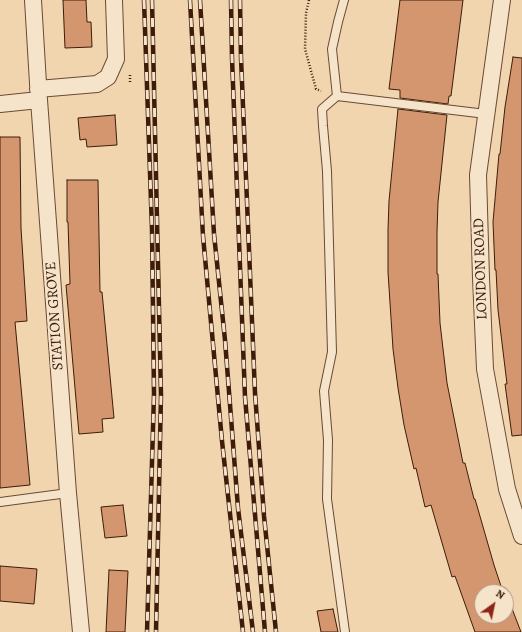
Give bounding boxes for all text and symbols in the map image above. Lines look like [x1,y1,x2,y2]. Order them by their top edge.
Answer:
street label: LONDON ROAD [470,218,492,320]
street label: STATION GROVE [42,261,68,371]
north arrow [474,584,514,624]
text: N [493,586,508,603]

